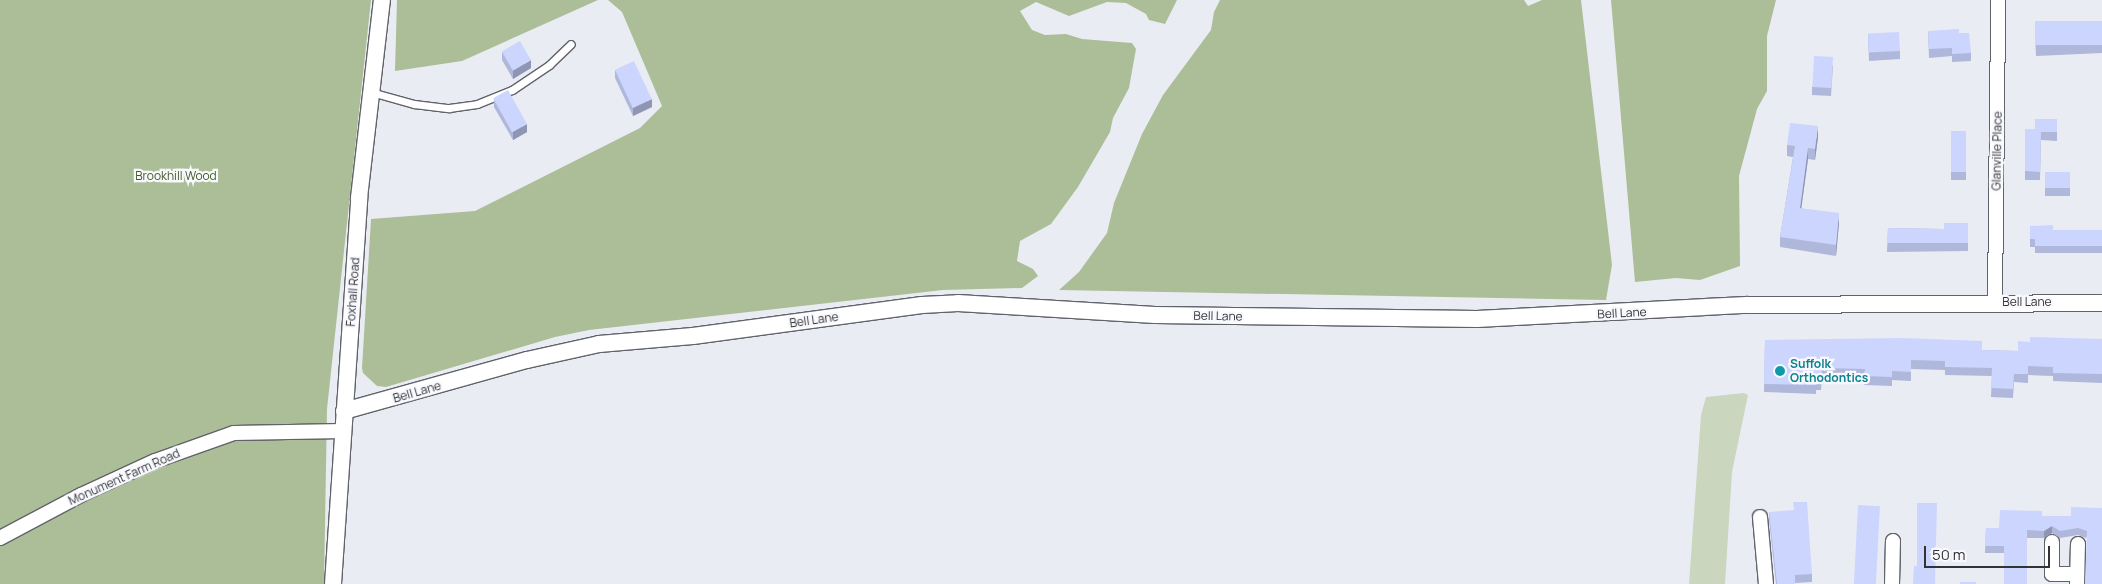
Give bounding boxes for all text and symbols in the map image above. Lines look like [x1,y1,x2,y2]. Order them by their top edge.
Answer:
street label: Glanville Place [1989,111,2005,191]
park label: Brookhill Wood [135,169,217,183]
street label: Foxhall Road [343,257,363,327]
street label: Bell Lane [2002,295,2052,309]
street label: Bell Lane [1597,305,1647,321]
street label: Bell Lane [1193,308,1243,324]
street label: Bell Lane [789,309,839,331]
place label: Suffolk Orthodontics [1790,357,1868,385]
marker: Suffolk Orthodontics [1774,365,1786,377]
street label: Bell Lane [391,378,443,406]
street label: Monument Farm Road [66,446,182,508]
scale bar [1927,536,2053,568]
text: 50 m [1932,544,1966,565]

